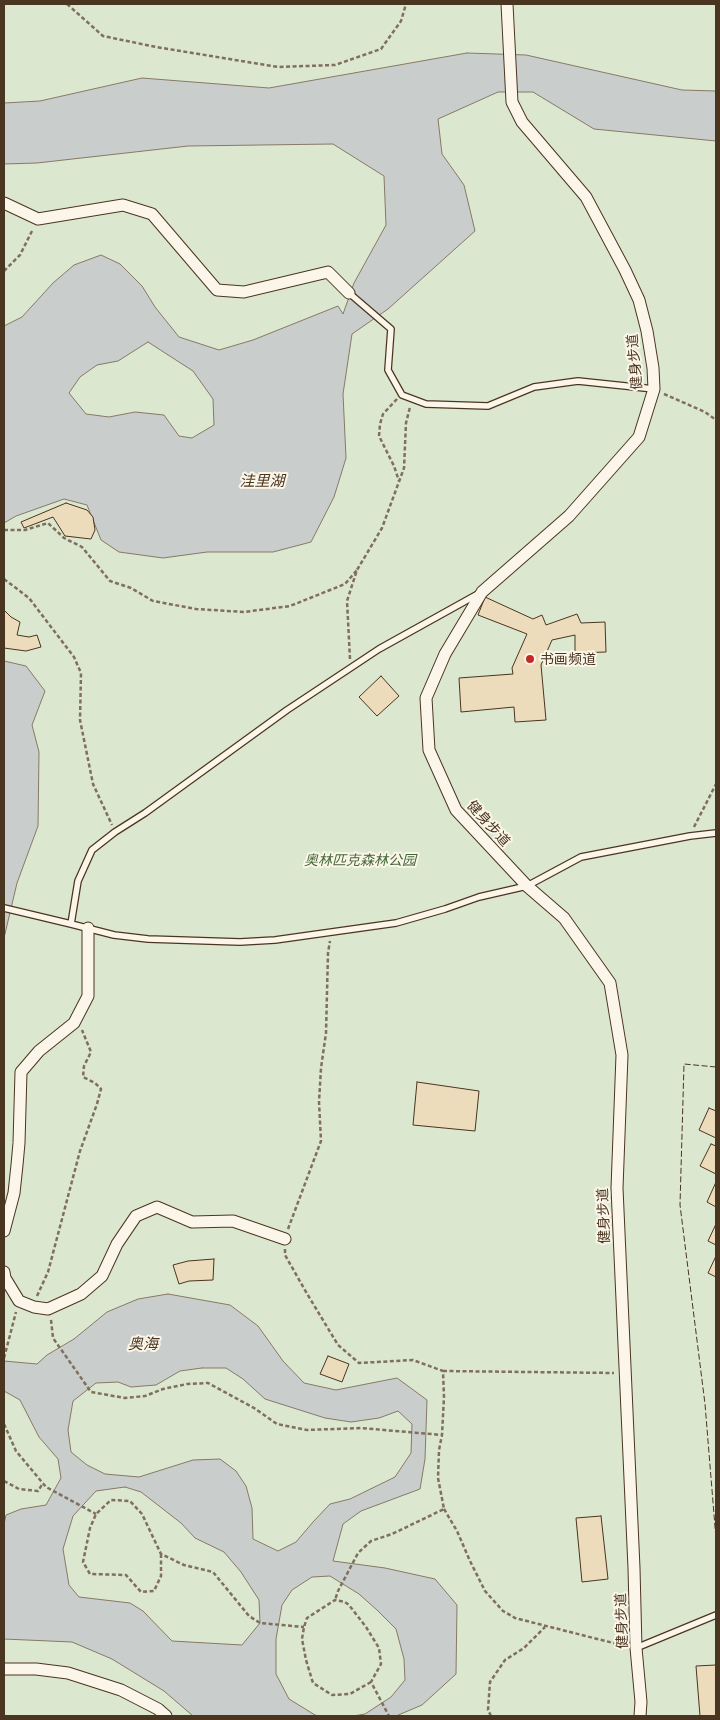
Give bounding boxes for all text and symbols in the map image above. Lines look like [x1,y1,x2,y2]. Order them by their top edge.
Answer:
street label: 健身步道 [623,333,645,391]
water label: 洼里湖 [240,471,284,489]
place label: 书画频道 [540,651,596,667]
marker: 书画频道 [524,653,536,665]
street label: 健身步道 [464,797,514,849]
park label: 奥林匹克森林公园 [304,852,416,868]
street label: 健身步道 [594,1188,612,1244]
water label: 奥海 [128,1334,158,1352]
street label: 健身步道 [612,1593,630,1649]

